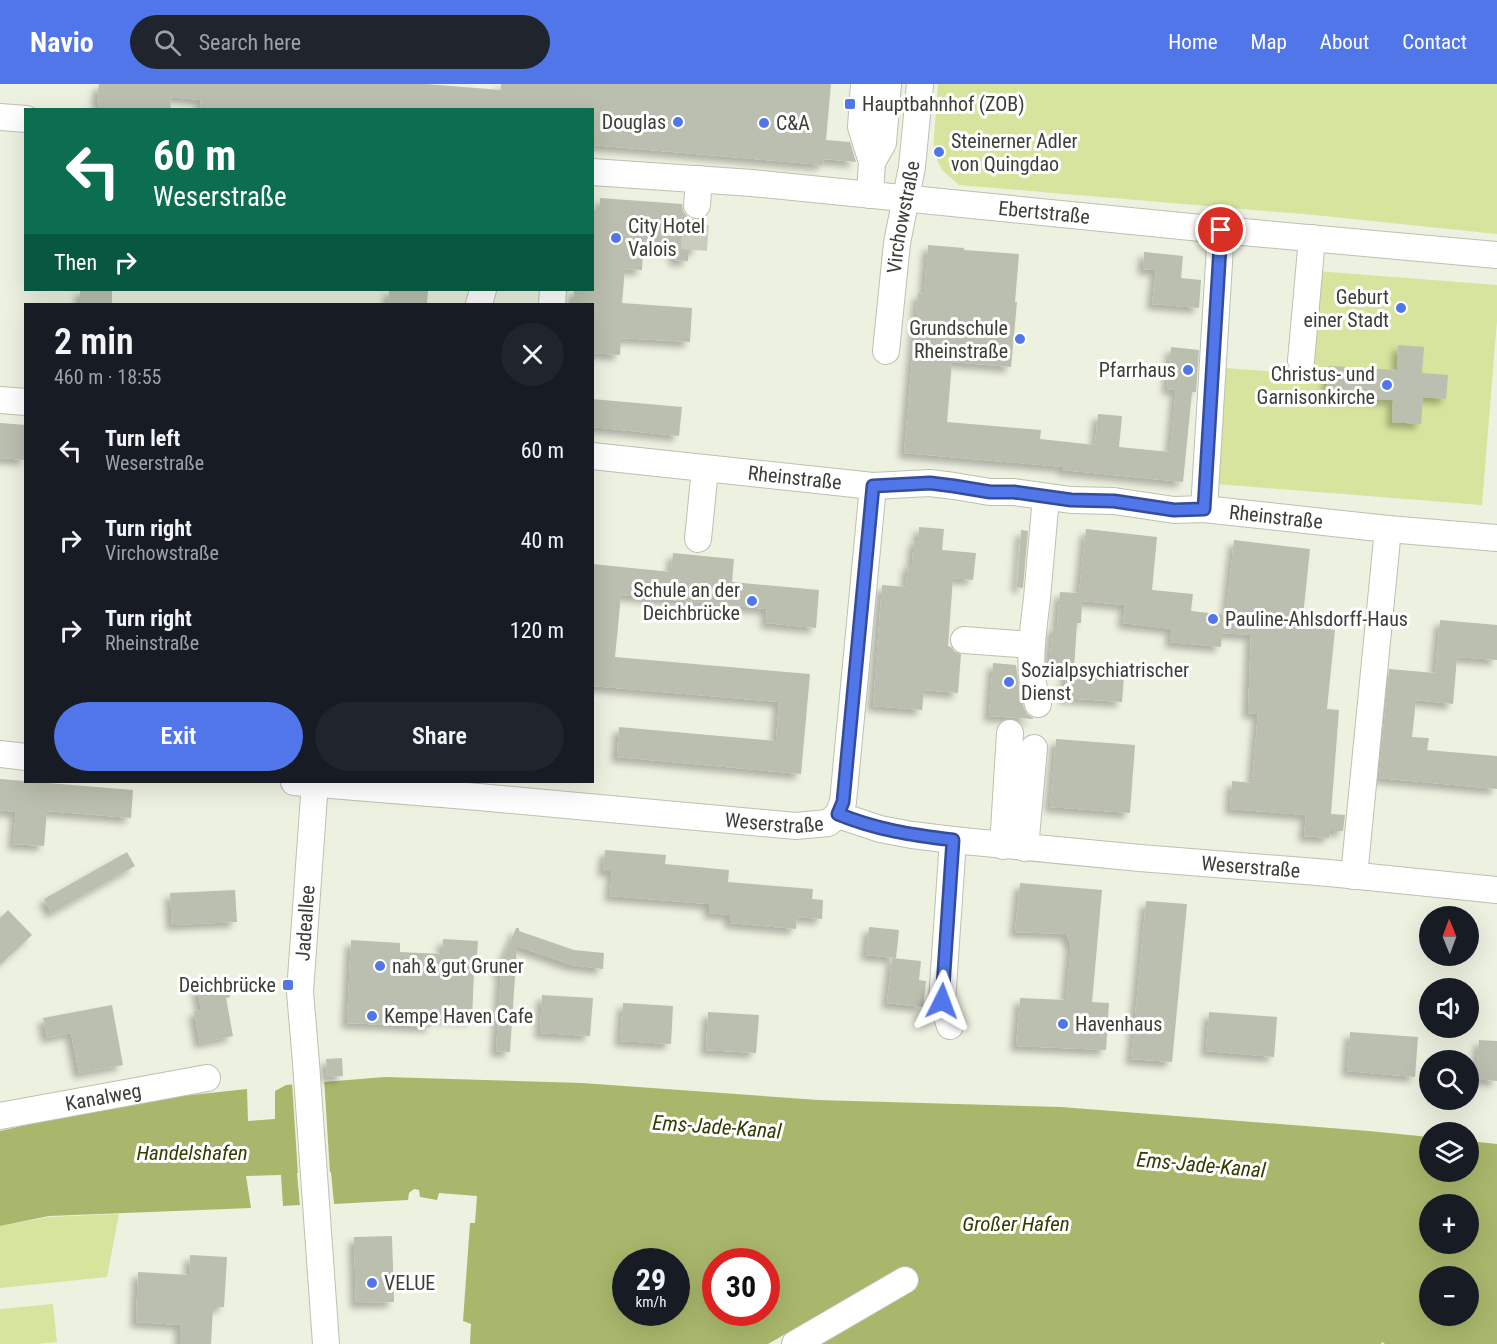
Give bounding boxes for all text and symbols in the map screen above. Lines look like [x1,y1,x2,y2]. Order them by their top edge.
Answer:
search box [130,15,550,69]
text: Navio [30,26,94,59]
icon: search [151,26,184,59]
text: Search here [199,30,301,55]
text: Home [1168,30,1218,54]
text: Map [1251,30,1287,54]
text: About [1320,30,1369,54]
text: Contact [1402,30,1467,54]
place label: Hauptbahnhof (ZOB) [862,92,1025,116]
marker: Hauptbahnhof (ZOB) [843,97,857,111]
place label: Douglas [602,110,666,134]
place label: C&A [776,111,810,135]
marker: Douglas [671,115,685,129]
marker: C&A [757,116,771,130]
place label: Steinerner Adler von Quingdao [951,129,1078,176]
text: 60 m [153,131,236,180]
icon: left [54,132,132,210]
marker: Steinerner Adler von Quingdao [932,145,946,159]
street label: Virchowstraße [882,160,925,275]
text: Weserstraße [153,181,287,213]
street label: Ebertstraße [997,196,1091,229]
pin [1195,204,1246,255]
icon: arrive [1204,213,1237,246]
place label: City Hotel Valois [628,214,705,261]
marker: City Hotel Valois [609,231,623,245]
icon: right [109,246,142,279]
text: Then [54,250,97,275]
place label: Geburt einer Stadt [1304,285,1389,332]
marker: Geburt einer Stadt [1394,301,1408,315]
place label: Grundschule Rheinstraße [909,316,1008,363]
text: 2 min [54,321,134,363]
button: close [501,323,564,386]
marker: Grundschule Rheinstraße [1013,332,1027,346]
place label: Pfarrhaus [1099,358,1176,382]
place label: Christus- und Garnisonkirche [1257,362,1375,409]
marker: Pfarrhaus [1181,363,1195,377]
text: 460 m · 18:55 [54,365,161,389]
marker: Christus- und Garnisonkirche [1380,378,1394,392]
text: Turn left [105,426,180,451]
icon: left [54,434,87,467]
text: 60 m [521,438,564,463]
text: Weserstraße [105,451,204,475]
street label: Rheinstraße [747,461,843,495]
street label: Rheinstraße [1228,500,1324,534]
text: Turn right [105,516,192,541]
icon: right [54,524,87,557]
text: 40 m [521,528,564,553]
text: Virchowstraße [105,541,219,565]
place label: Schule an der Deichbrücke [633,578,740,625]
marker: Schule an der Deichbrücke [745,594,759,608]
text: Turn right [105,606,192,631]
place label: Pauline-Ahlsdorff-Haus [1225,607,1408,631]
marker: Pauline-Ahlsdorff-Haus [1206,612,1220,626]
icon: right [54,614,87,647]
text: 120 m [510,618,564,643]
text: Rheinstraße [105,631,199,655]
place label: Sozialpsychiatrischer Dienst [1021,658,1189,705]
marker: Sozialpsychiatrischer Dienst [1002,675,1016,689]
button: Exit [54,702,303,771]
button: Share [315,702,564,771]
street label: Weserstraße [724,808,825,838]
street label: Weserstraße [1200,851,1301,883]
street label: Jadeallee [290,884,320,962]
north arrow [1419,906,1479,966]
map controls [1419,906,1479,1326]
place label: nah & gut Gruner [392,954,524,978]
marker: nah & gut Gruner [373,959,387,973]
position arrow [910,969,974,1033]
place label: Deichbrücke [179,973,276,997]
marker: Deichbrücke [281,978,295,992]
button: sound [1419,978,1479,1038]
place label: Kempe Haven Cafe [384,1004,533,1028]
marker: Kempe Haven Cafe [365,1009,379,1023]
place label: Havenhaus [1075,1012,1162,1036]
marker: Havenhaus [1056,1017,1070,1031]
button: search [1419,1050,1479,1110]
street label: Kanalweg [63,1078,143,1116]
water label: Ems-Jade-Kanal [652,1111,783,1144]
button: layers [1419,1122,1479,1182]
water label: Handelshafen [136,1141,248,1165]
water label: Ems-Jade-Kanal [1136,1147,1267,1183]
button: + [1419,1194,1479,1254]
water label: Großer Hafen [962,1212,1070,1236]
speed limit sign: 30 [702,1248,780,1326]
text: 29 [636,1262,666,1297]
button: − [1419,1266,1479,1326]
place label: VELUE [384,1271,435,1295]
marker: VELUE [365,1276,379,1290]
text: km/h [636,1293,666,1311]

